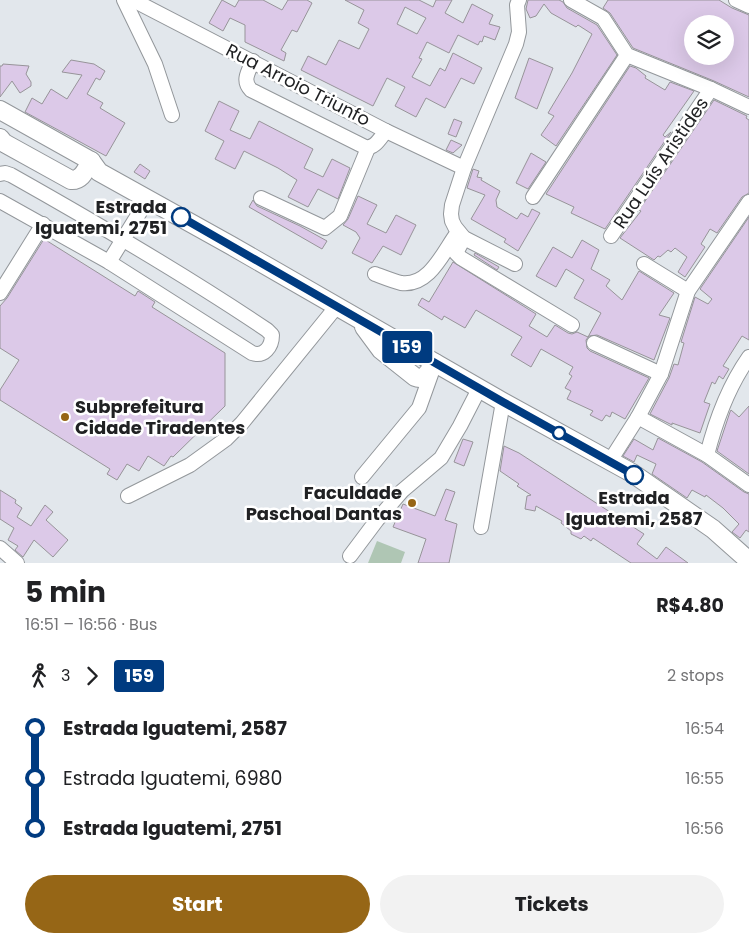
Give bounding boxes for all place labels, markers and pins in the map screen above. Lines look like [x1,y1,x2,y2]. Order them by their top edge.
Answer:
place label: Estrada Iguatemi, 2751 [35,194,167,240]
marker: Estrada Iguatemi, 2751 [171,207,191,227]
place label: Subprefeitura Cidade Tiradentes [75,394,245,440]
marker: Subprefeitura Cidade Tiradentes [59,411,71,423]
unlabelled marker [552,426,566,440]
marker: Estrada Iguatemi, 2587 [624,465,644,485]
place label: Faculdade Paschoal Dantas [246,480,402,526]
place label: Estrada Iguatemi, 2587 [566,485,703,531]
marker: Faculdade Paschoal Dantas [406,497,418,509]

